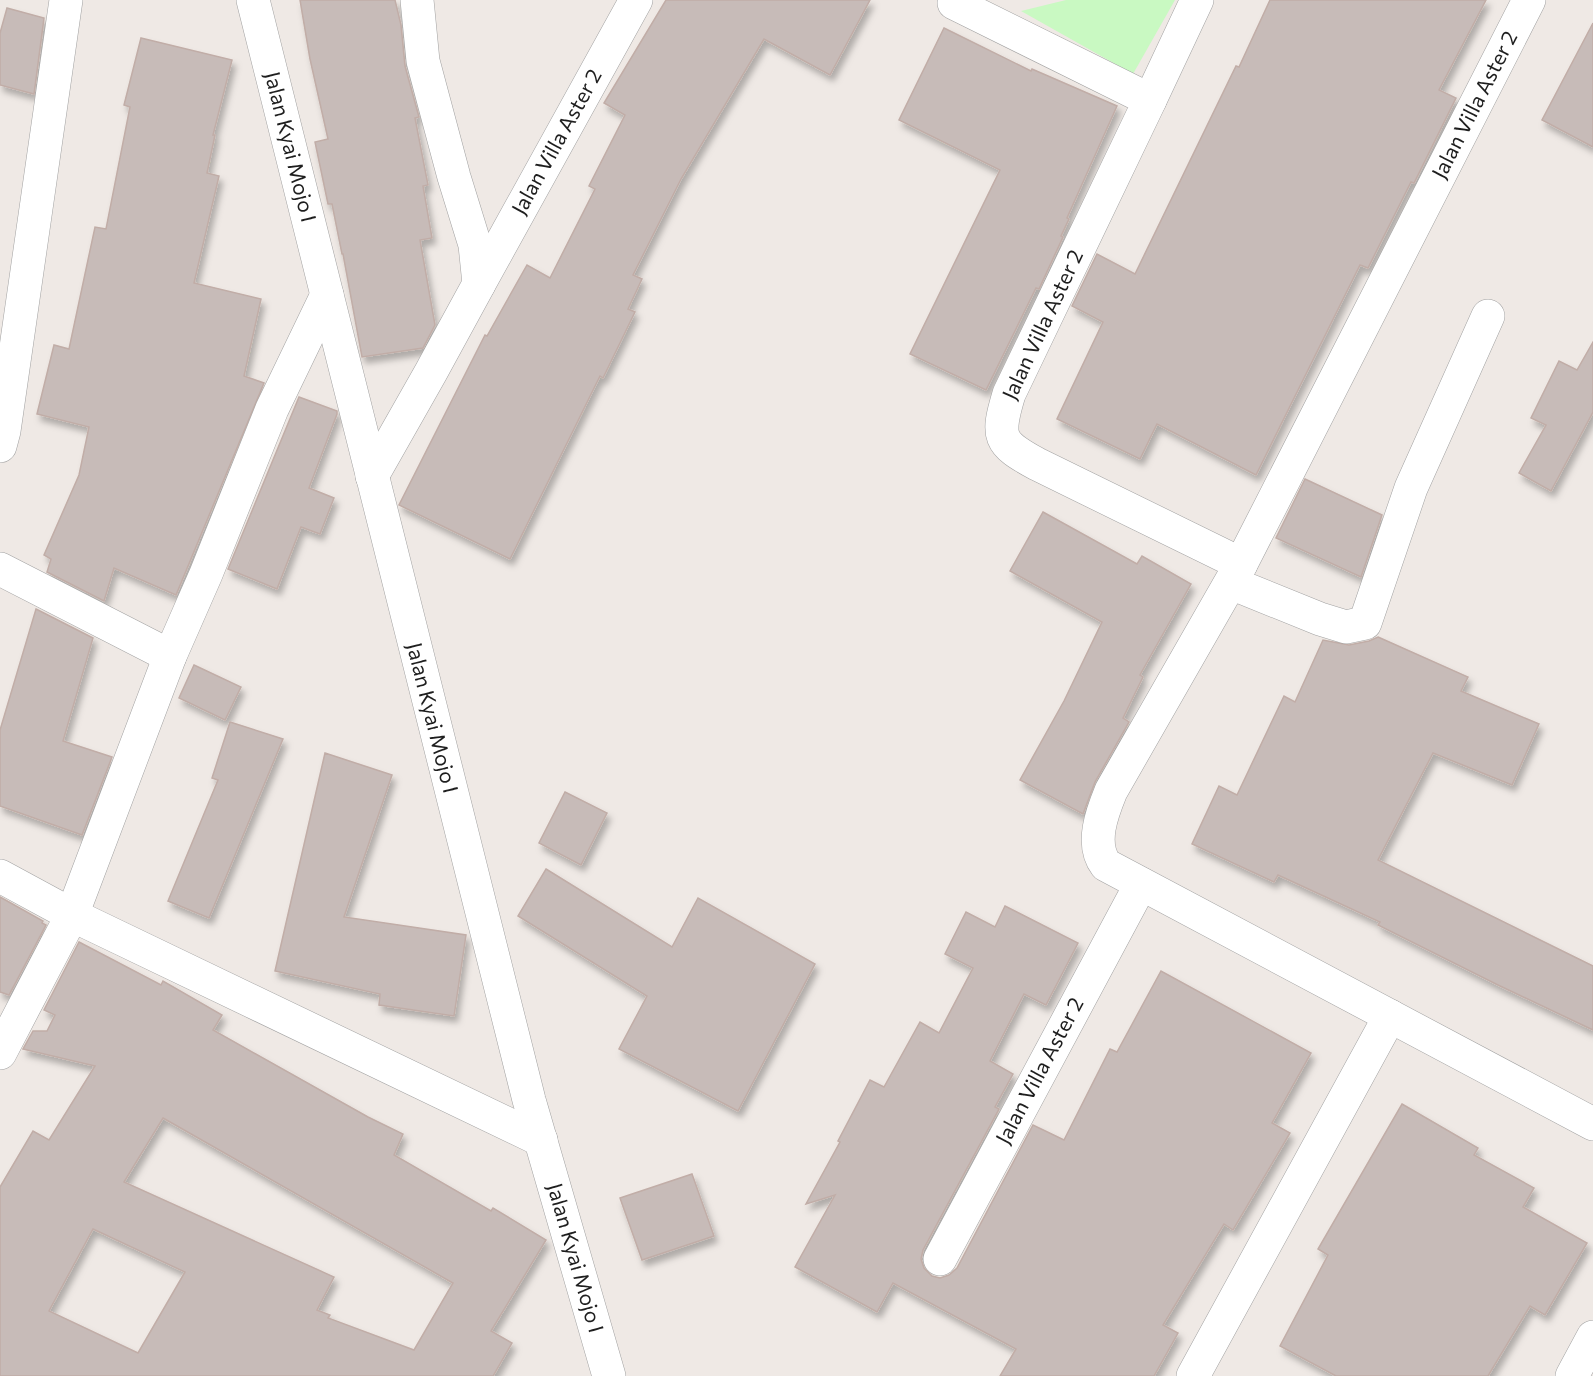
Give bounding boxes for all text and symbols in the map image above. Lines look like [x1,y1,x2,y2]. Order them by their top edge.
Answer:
street label: Jalan Villa Aster 2 [1426,26,1522,182]
street label: Jalan Villa Aster 2 [505,64,606,218]
street label: Jalan Kyai Mojo I [261,69,322,225]
street label: Jalan Villa Aster 2 [996,245,1087,403]
street label: Jalan Kyai Mojo I [403,640,464,796]
street label: Jalan Villa Aster 2 [989,993,1088,1148]
street label: Jalan Kyai Mojo I [543,1180,610,1335]

